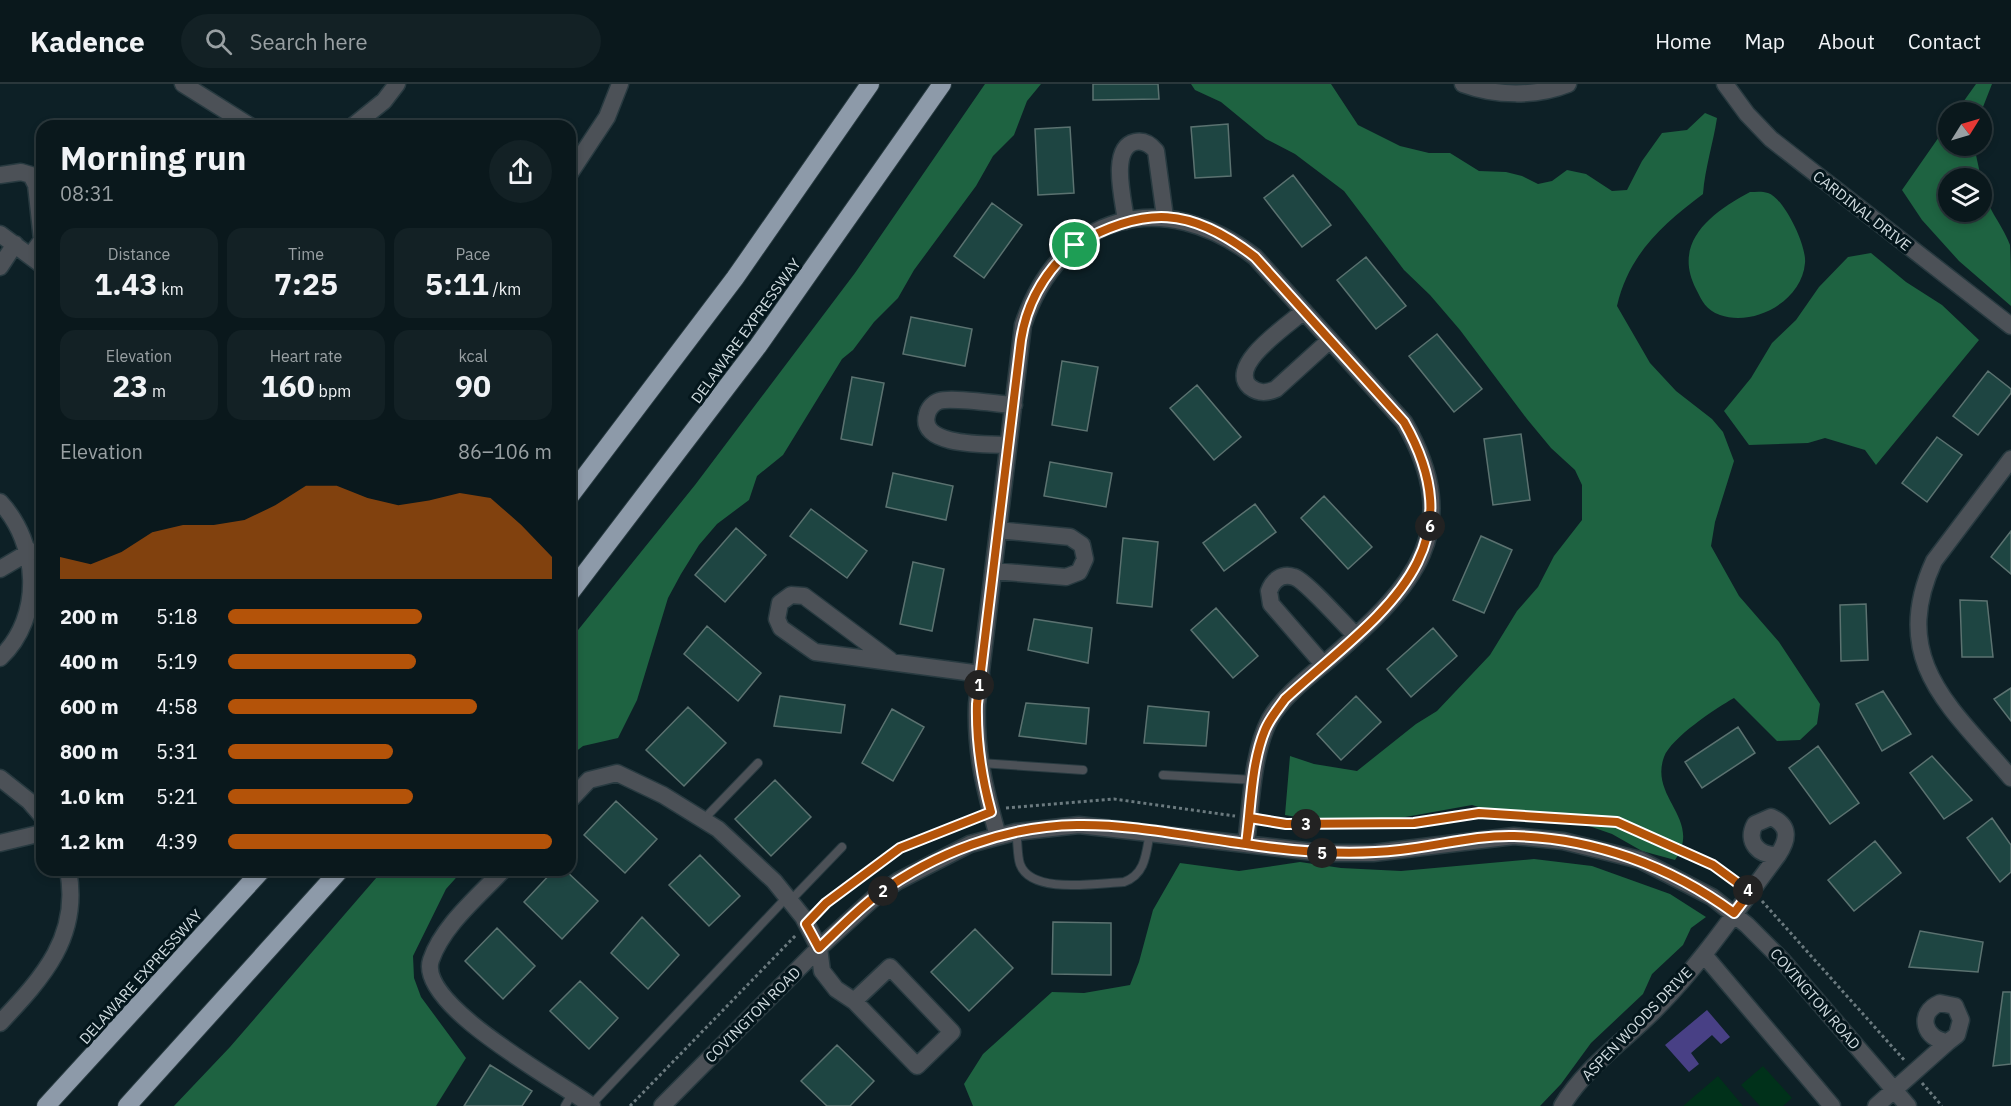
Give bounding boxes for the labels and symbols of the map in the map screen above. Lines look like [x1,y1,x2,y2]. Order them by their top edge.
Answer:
north arrow [1938,102,1992,156]
street label: CARDINAL DRIVE [1809,166,1915,255]
pin [1049,219,1100,270]
street label: DELAWARE EXPRESSWAY [687,254,805,407]
pin: 6 [1415,511,1445,541]
pin: 1 [964,670,994,700]
pin: 3 [1291,809,1321,839]
pin: 5 [1307,838,1337,868]
pin: 4 [1733,875,1763,905]
pin: 2 [868,876,898,906]
street label: DELAWARE EXPRESSWAY [75,905,206,1048]
street label: COVINGTON ROAD [1766,944,1864,1053]
street label: COVINGTON ROAD [701,963,805,1067]
street label: ASPEN WOODS DRIVE [1577,963,1696,1084]

